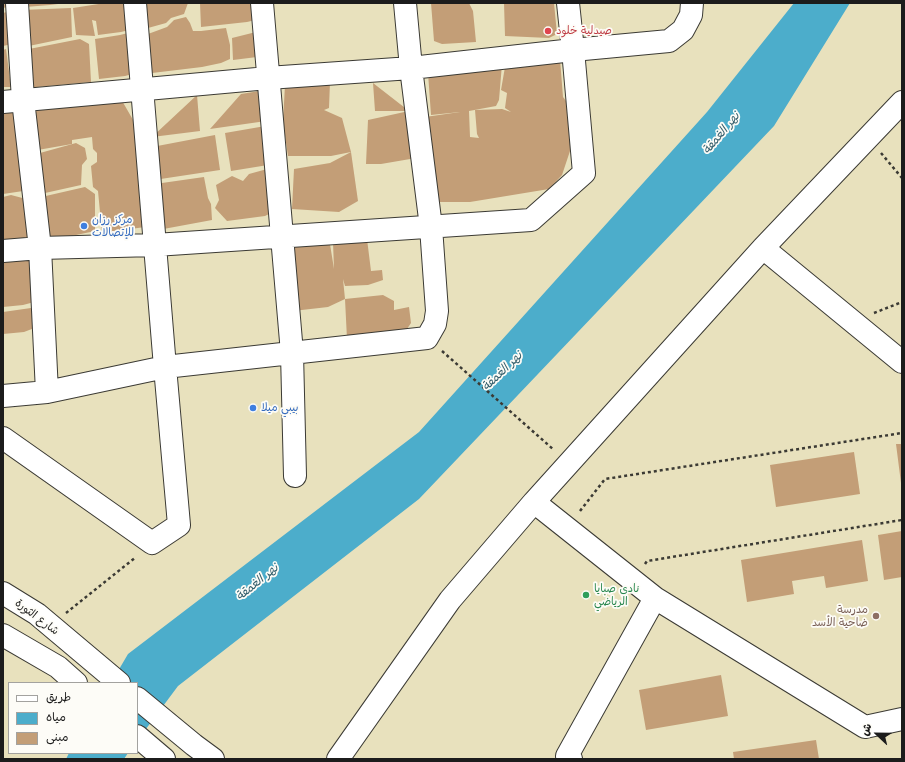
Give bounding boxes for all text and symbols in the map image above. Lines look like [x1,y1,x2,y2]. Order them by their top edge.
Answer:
place label: صيدلية خلود [556,24,612,38]
marker: صيدلية خلود [543,26,553,36]
water label: نهر الغمقة [699,109,743,157]
place label: مركز رزان للإتصالات [92,213,134,239]
marker: مركز رزان للإتصالات [79,221,89,231]
water label: نهر الغمقة [479,348,525,394]
place label: بيبي ميلا [261,401,299,415]
marker: بيبي ميلا [248,403,258,413]
water label: نهر الغمقة [233,561,281,603]
place label: نادي صبايا الرياضي [594,582,639,608]
marker: نادي صبايا الرياضي [581,590,591,600]
street label: شارع الثورة [13,596,61,638]
place label: مدرسة ضاحية الأسد [812,603,868,629]
marker: مدرسة ضاحية الأسد [871,611,881,621]
legend [8,682,138,754]
text: طريق [46,688,71,704]
text: مياه [46,708,66,724]
north arrow [857,714,897,754]
text: ش [856,721,875,738]
text: مبنى [46,728,69,744]

